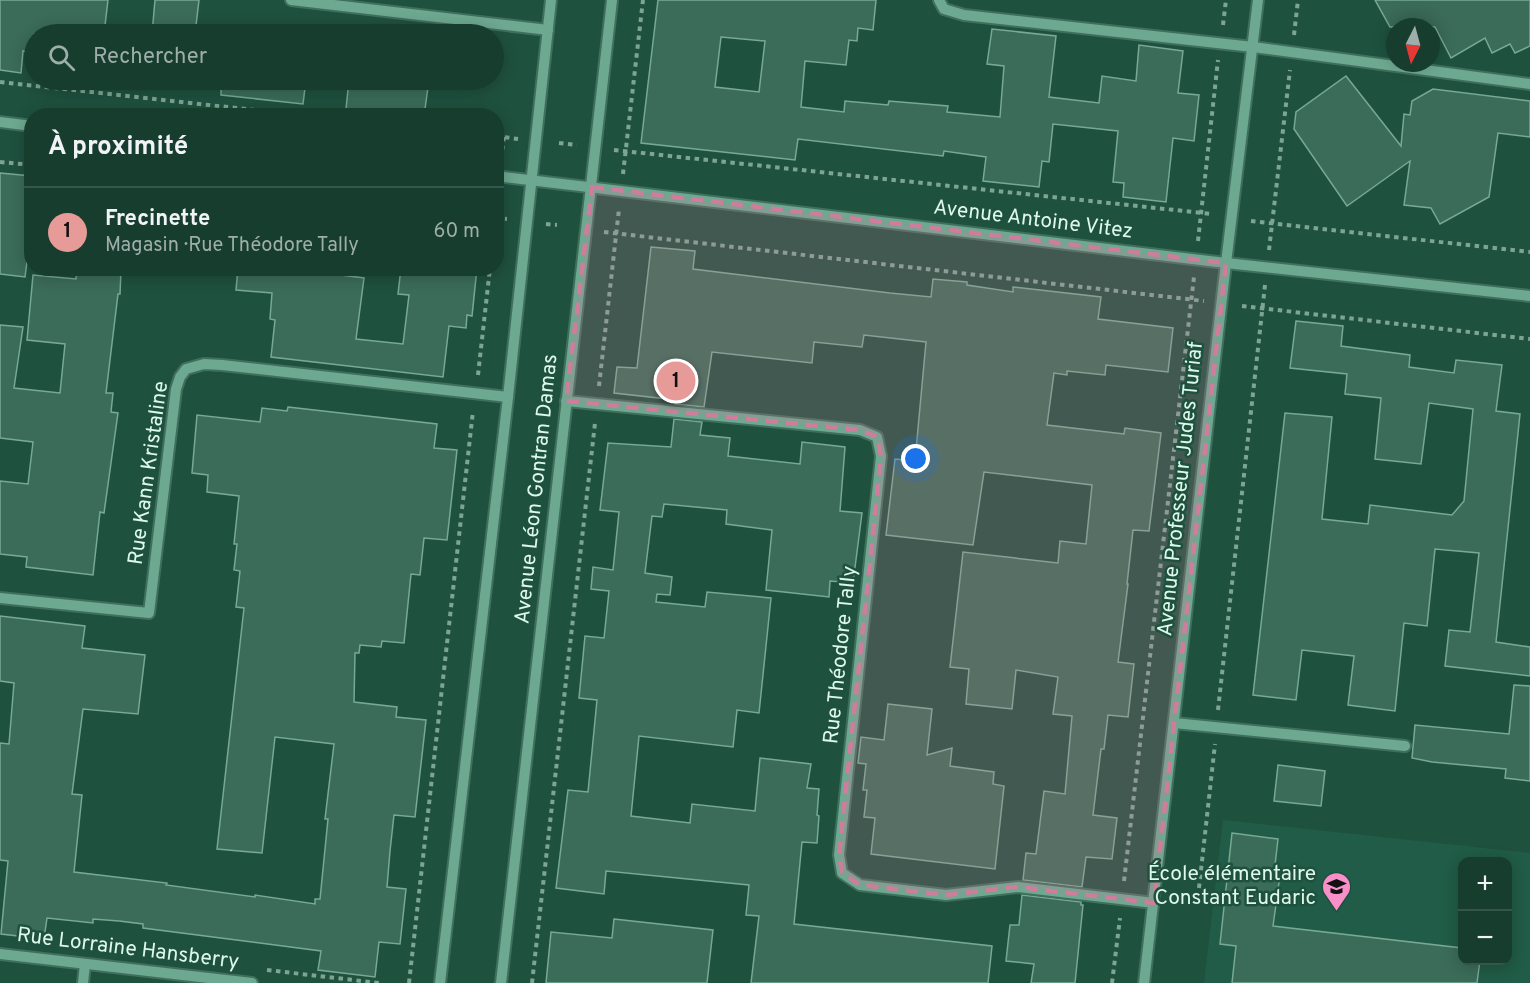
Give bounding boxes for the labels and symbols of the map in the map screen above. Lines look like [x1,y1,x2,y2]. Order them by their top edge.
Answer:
north arrow [1386,18,1440,72]
street label: Avenue Antoine Vitez [932,194,1134,246]
street label: Avenue Professeur Judes Turiaf [1152,341,1210,637]
street label: Avenue Léon Gontran Damas [509,353,565,625]
pin: 1 [656,358,696,404]
street label: Rue Kann Kristaline [123,379,175,567]
your location [901,444,930,473]
street label: Rue Théodore Tally [818,565,864,745]
place label: École élémentaire Constant Eudaric [1148,860,1316,912]
school or university icon: École élémentaire Constant Eudaric [1321,870,1353,912]
street label: Rue Lorraine Hansberry [15,922,241,976]

